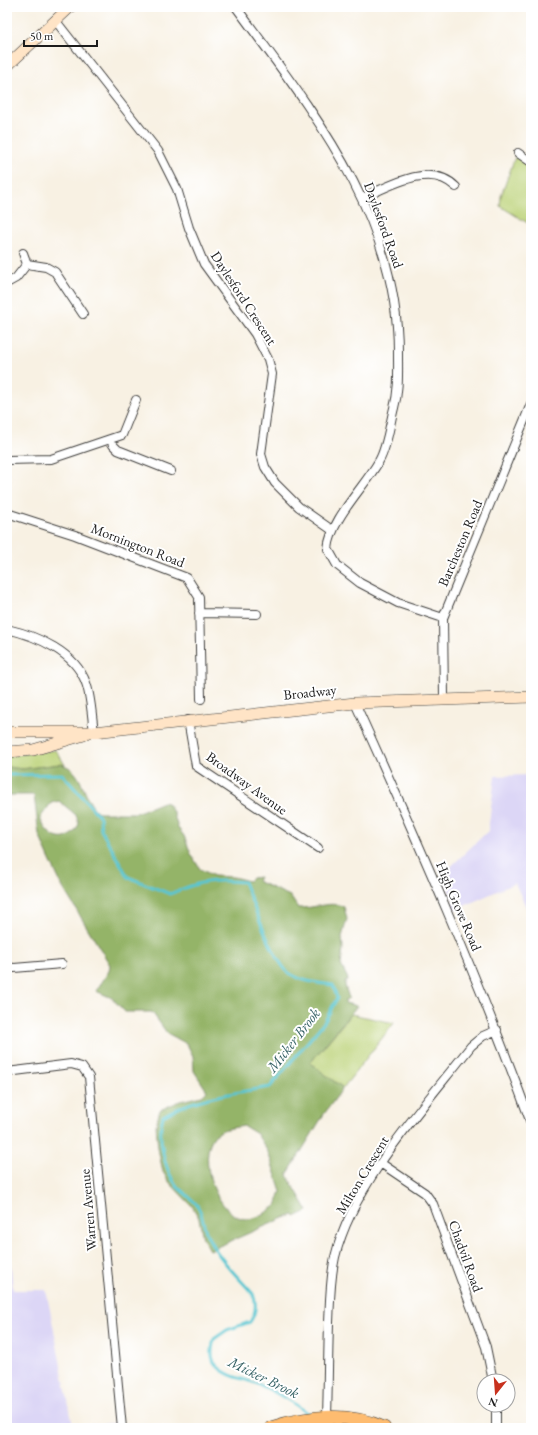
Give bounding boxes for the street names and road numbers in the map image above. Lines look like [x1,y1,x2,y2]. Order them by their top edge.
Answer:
street label: Daylesford Road [360,179,408,271]
street label: Daylesford Crescent [207,248,281,349]
street label: Barcheston Road [434,496,487,589]
street label: Mornington Road [89,519,188,571]
street label: Broadway [283,680,338,704]
street label: Broadway Avenue [203,747,292,819]
street label: High Grove Road [432,858,486,954]
street label: Milton Crescent [332,1132,393,1217]
street label: Warren Avenue [75,1168,101,1252]
street label: Chadvil Road [445,1218,488,1295]

